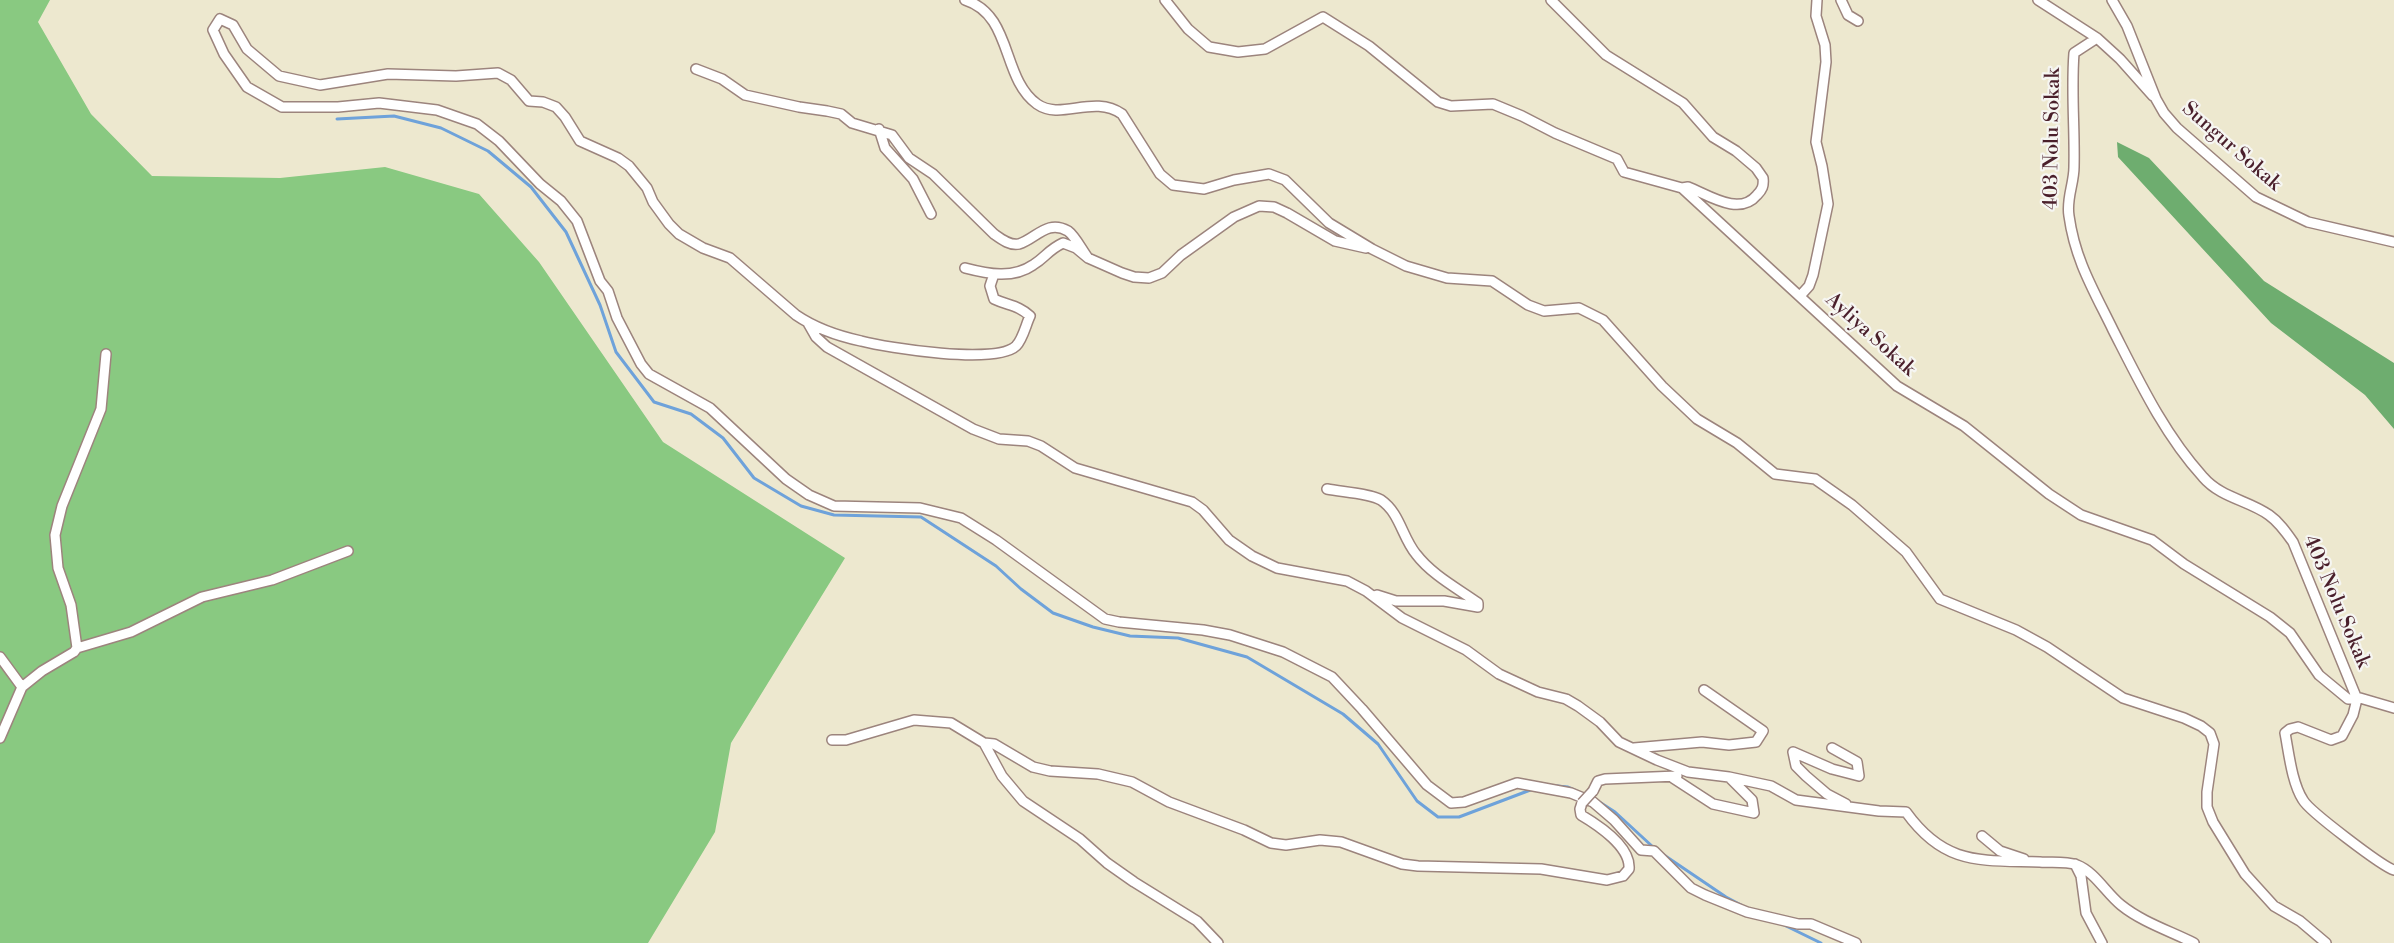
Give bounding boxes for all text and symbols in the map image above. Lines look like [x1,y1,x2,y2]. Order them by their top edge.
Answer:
street label: 403 Nolu Sokak [2040,68,2066,210]
street label: Sungur Sokak [2176,97,2286,197]
street label: Ayliya Sokak [1820,288,1920,382]
street label: 403 Nolu Sokak [2297,532,2375,672]

